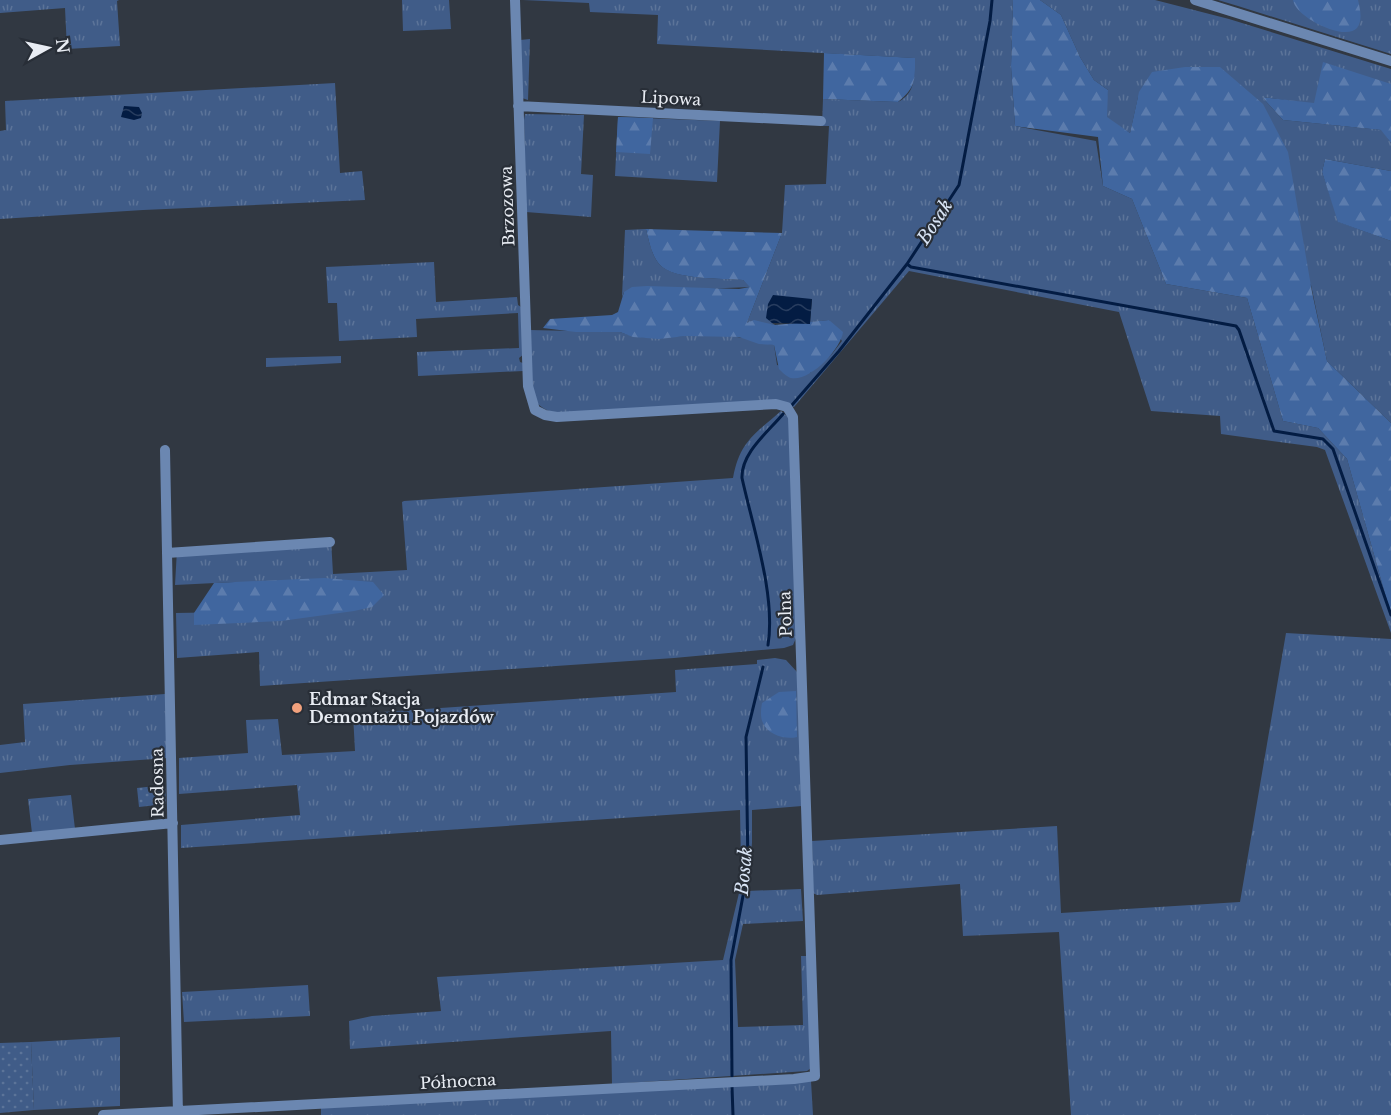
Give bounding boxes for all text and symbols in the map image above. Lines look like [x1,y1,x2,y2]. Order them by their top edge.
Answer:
north arrow [18,18,78,78]
text: N [52,37,74,55]
street label: Lipowa [640,86,702,110]
street label: Brzozowa [496,165,518,247]
water label: Bosak [912,196,958,249]
street label: Polna [774,591,796,637]
place label: Edmar Stacja Demontażu Pojazdów [309,689,494,727]
marker: Edmar Stacja Demontażu Pojazdów [290,701,304,715]
street label: Radosna [146,748,168,818]
water label: Bosak [731,846,757,897]
street label: Północna [419,1069,497,1093]

